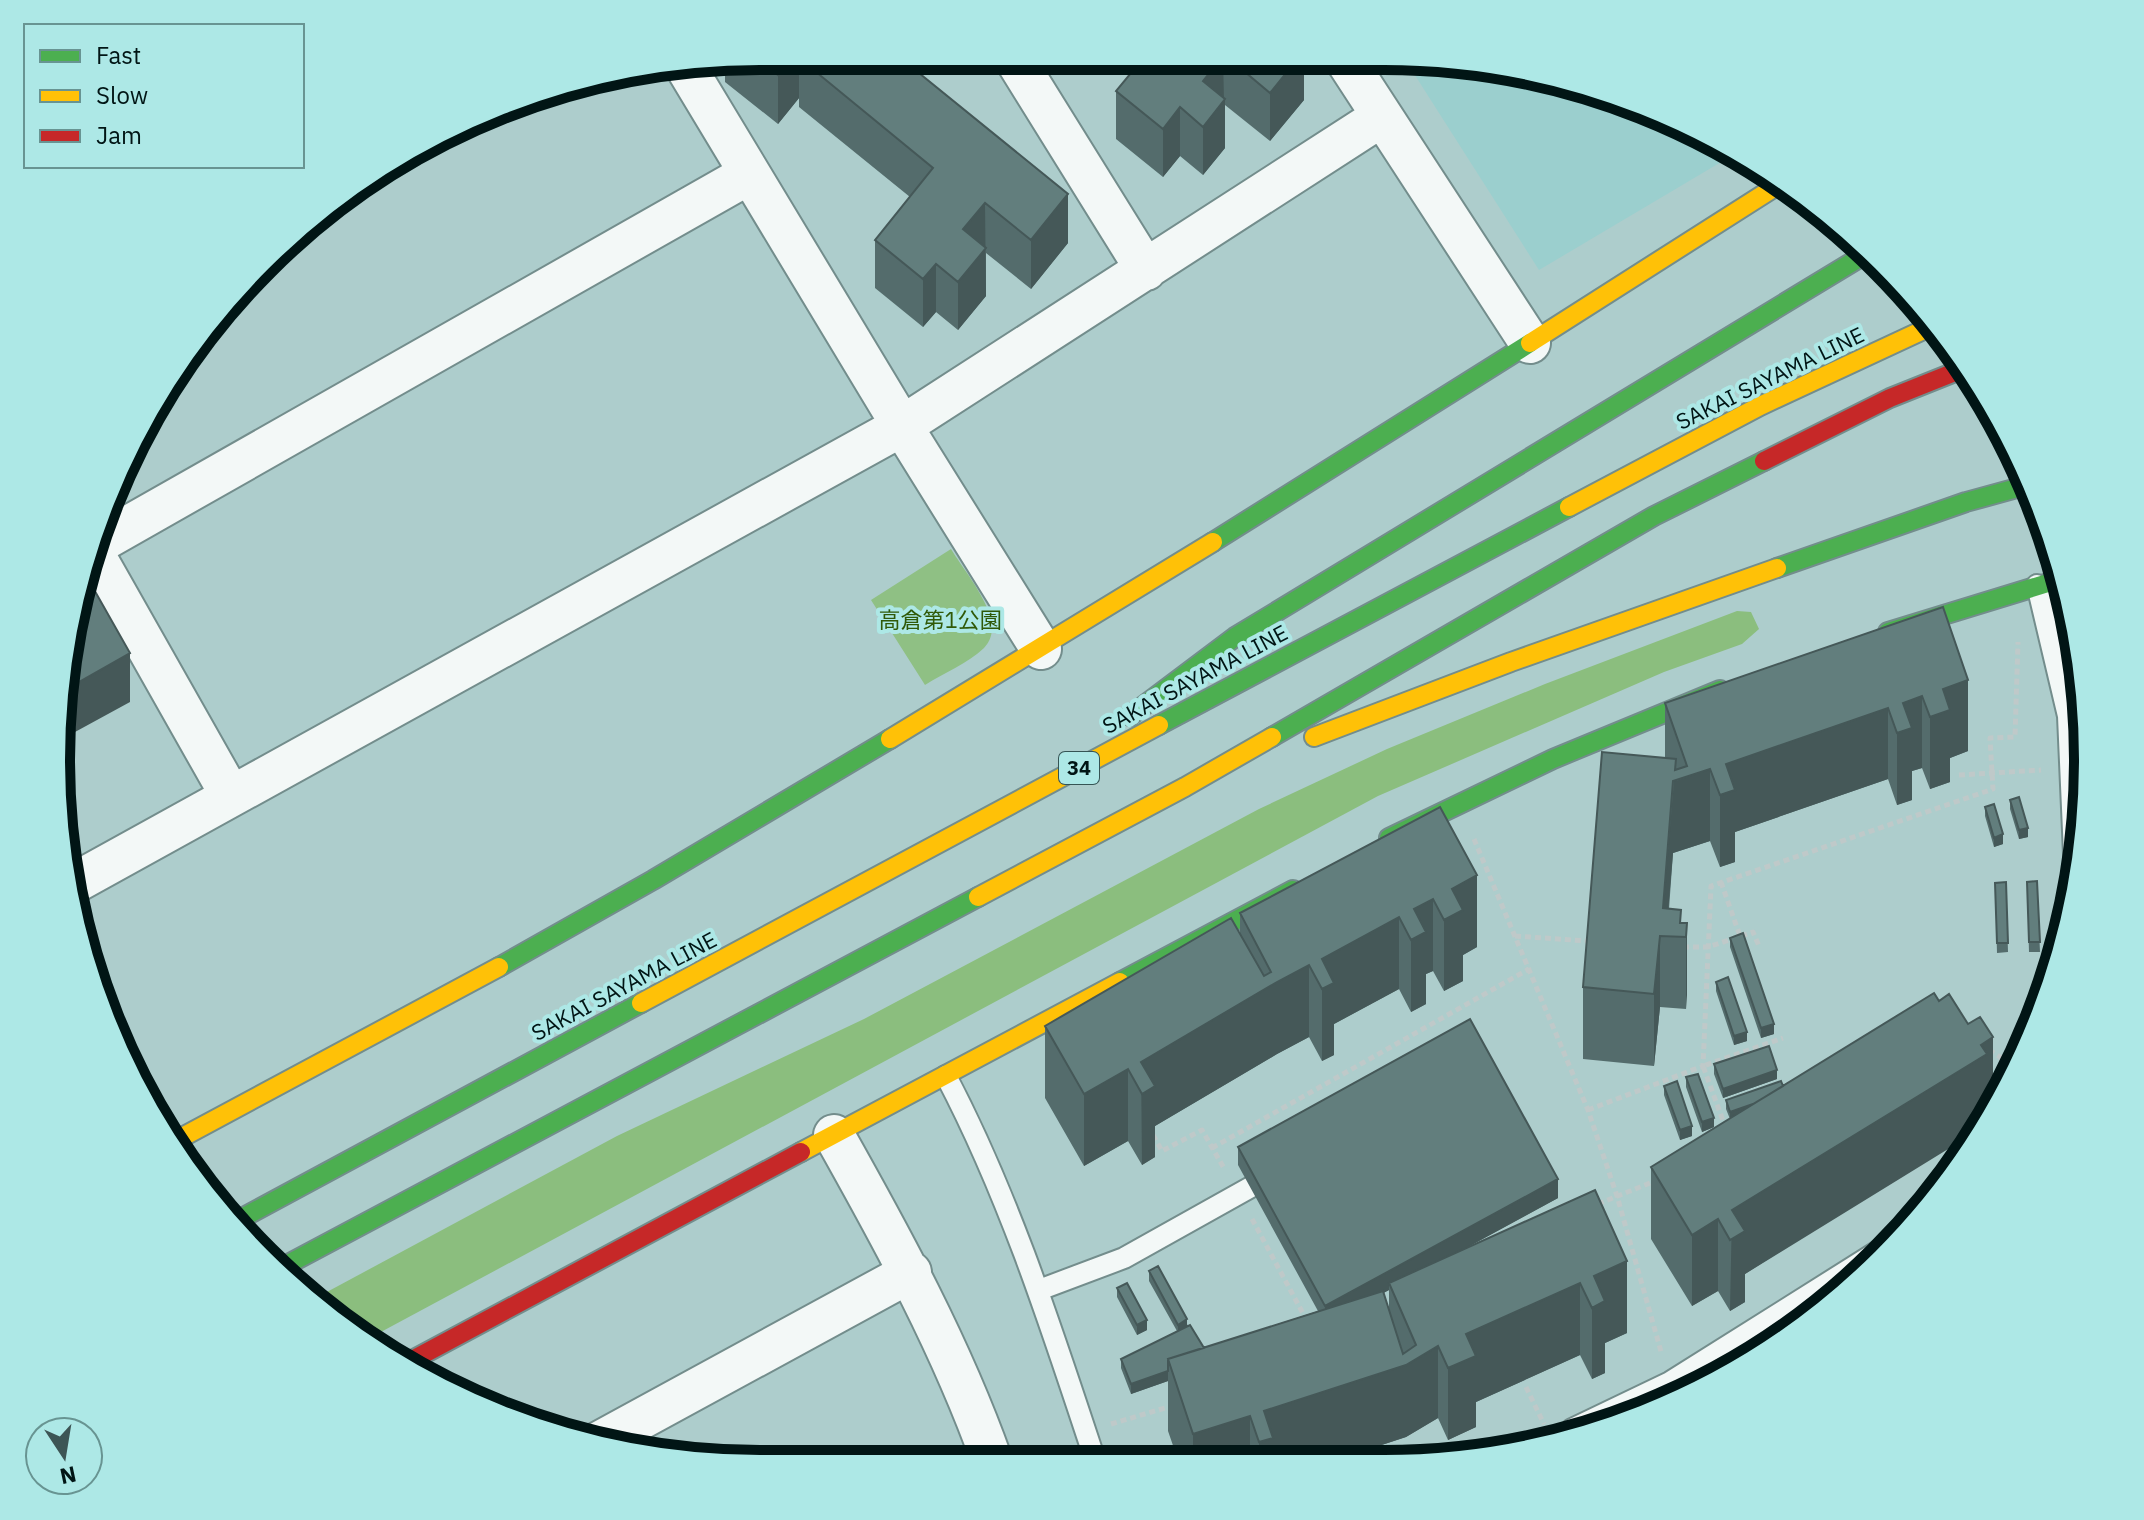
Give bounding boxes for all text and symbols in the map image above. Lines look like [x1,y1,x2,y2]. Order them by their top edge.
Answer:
legend [24,24,304,168]
text: Fast [96,39,141,71]
text: Slow [96,79,148,111]
text: Jam [96,119,142,151]
street label: SAKAI SAYAMA LINE [1671,319,1869,436]
park label: 高倉第1公園 [878,605,1002,634]
street label: SAKAI SAYAMA LINE [1097,617,1292,740]
road number: 34 [1059,752,1099,784]
street label: SAKAI SAYAMA LINE [526,924,721,1047]
north arrow [24,1416,104,1496]
text: N [57,1460,79,1492]

